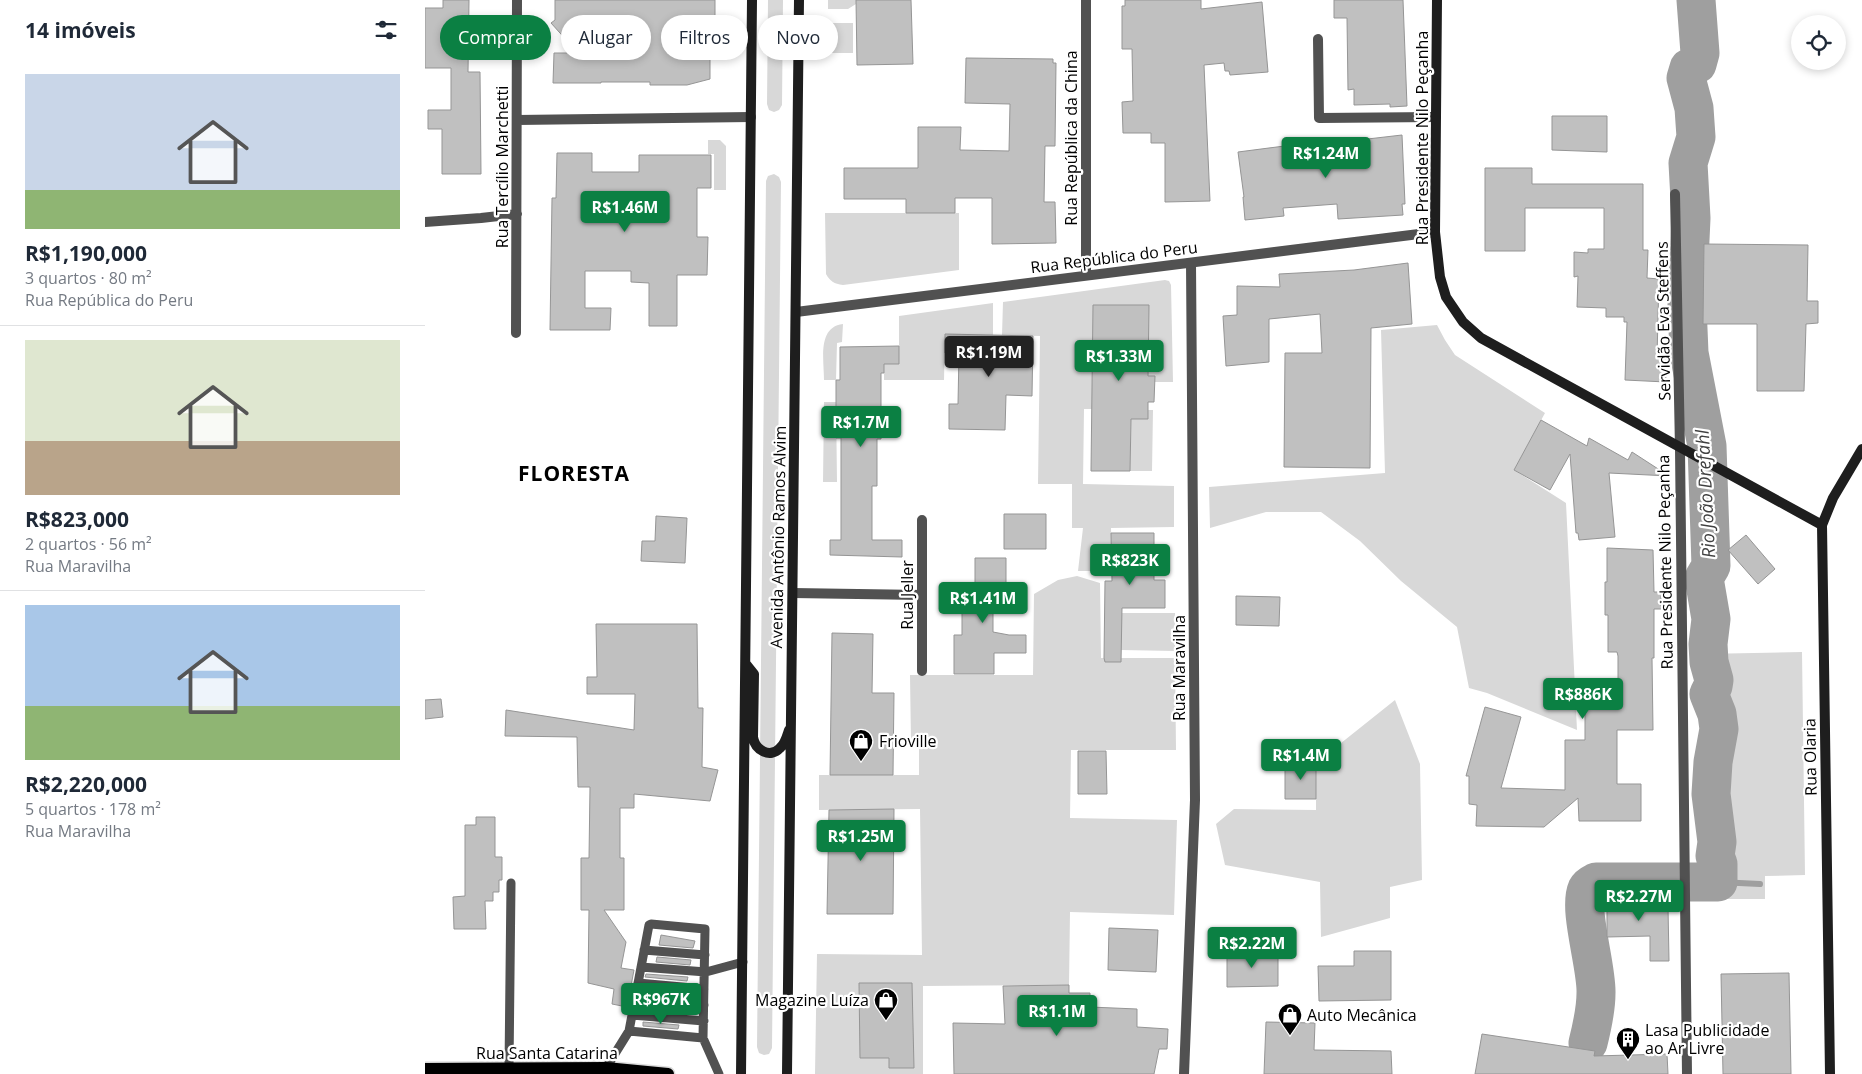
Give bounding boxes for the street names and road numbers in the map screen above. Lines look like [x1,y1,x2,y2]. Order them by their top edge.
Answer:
street label: Rua Presidente Nilo Peçanha [1411,31,1433,245]
street label: Rua República da China [1060,50,1082,226]
street label: Rua Tercílio Marchetti [491,86,513,248]
street label: Rua República do Peru [1029,236,1199,278]
street label: Servidão Eva Steffens [1651,241,1675,401]
street label: Avenida Antônio Ramos Alvim [765,425,791,649]
street label: Rua Presidente Nilo Peçanha [1652,455,1678,669]
street label: Rua Jeller [896,560,918,630]
street label: Rua Maravilha [1168,615,1190,721]
street label: Rua Olaria [1798,718,1822,796]
street label: Rua Santa Catarina [476,1042,618,1064]

